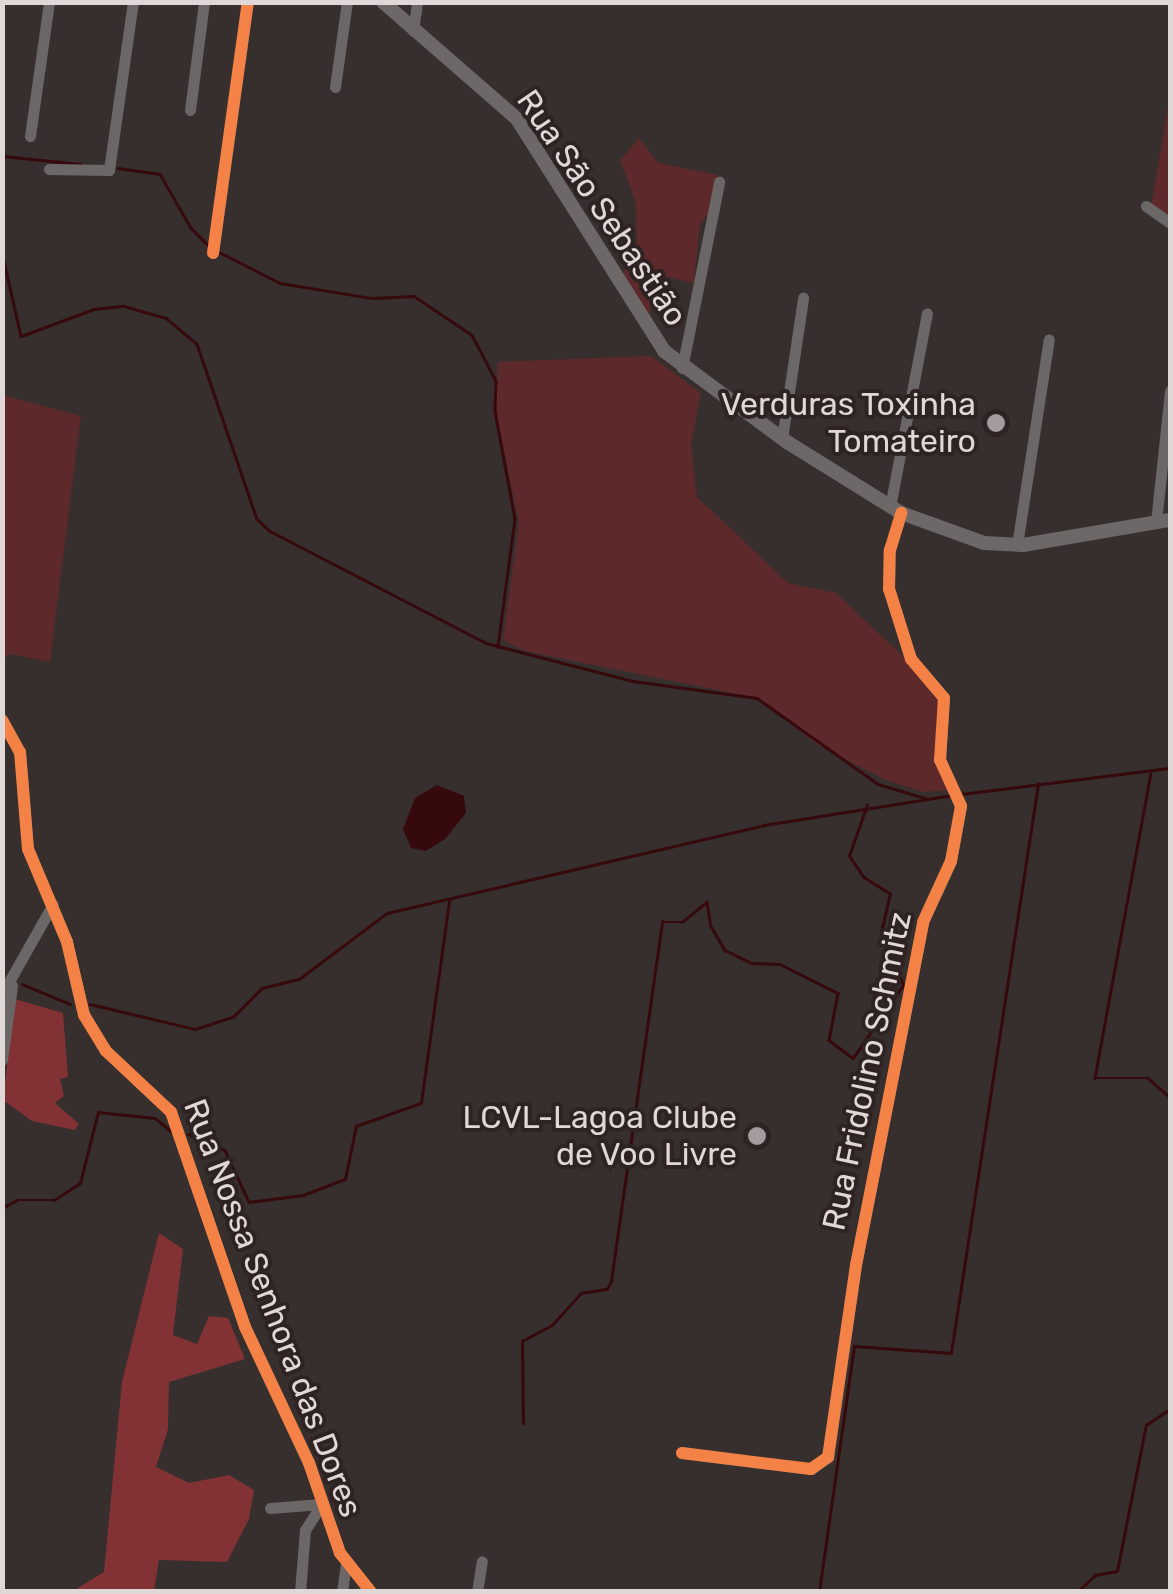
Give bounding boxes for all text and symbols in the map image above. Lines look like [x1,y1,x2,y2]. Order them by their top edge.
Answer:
street label: Rua São Sebastião [509,83,695,333]
place label: Verduras Toxinha Tomateiro [720,386,976,461]
marker: Verduras Toxinha Tomateiro [985,412,1007,434]
street label: Rua Fridolino Schmitz [814,908,920,1234]
street label: Rua Nossa Senhora das Dores [175,1094,371,1522]
place label: LCVL-Lagoa Clube de Voo Livre [462,1099,737,1174]
marker: LCVL-Lagoa Clube de Voo Livre [746,1125,768,1147]

